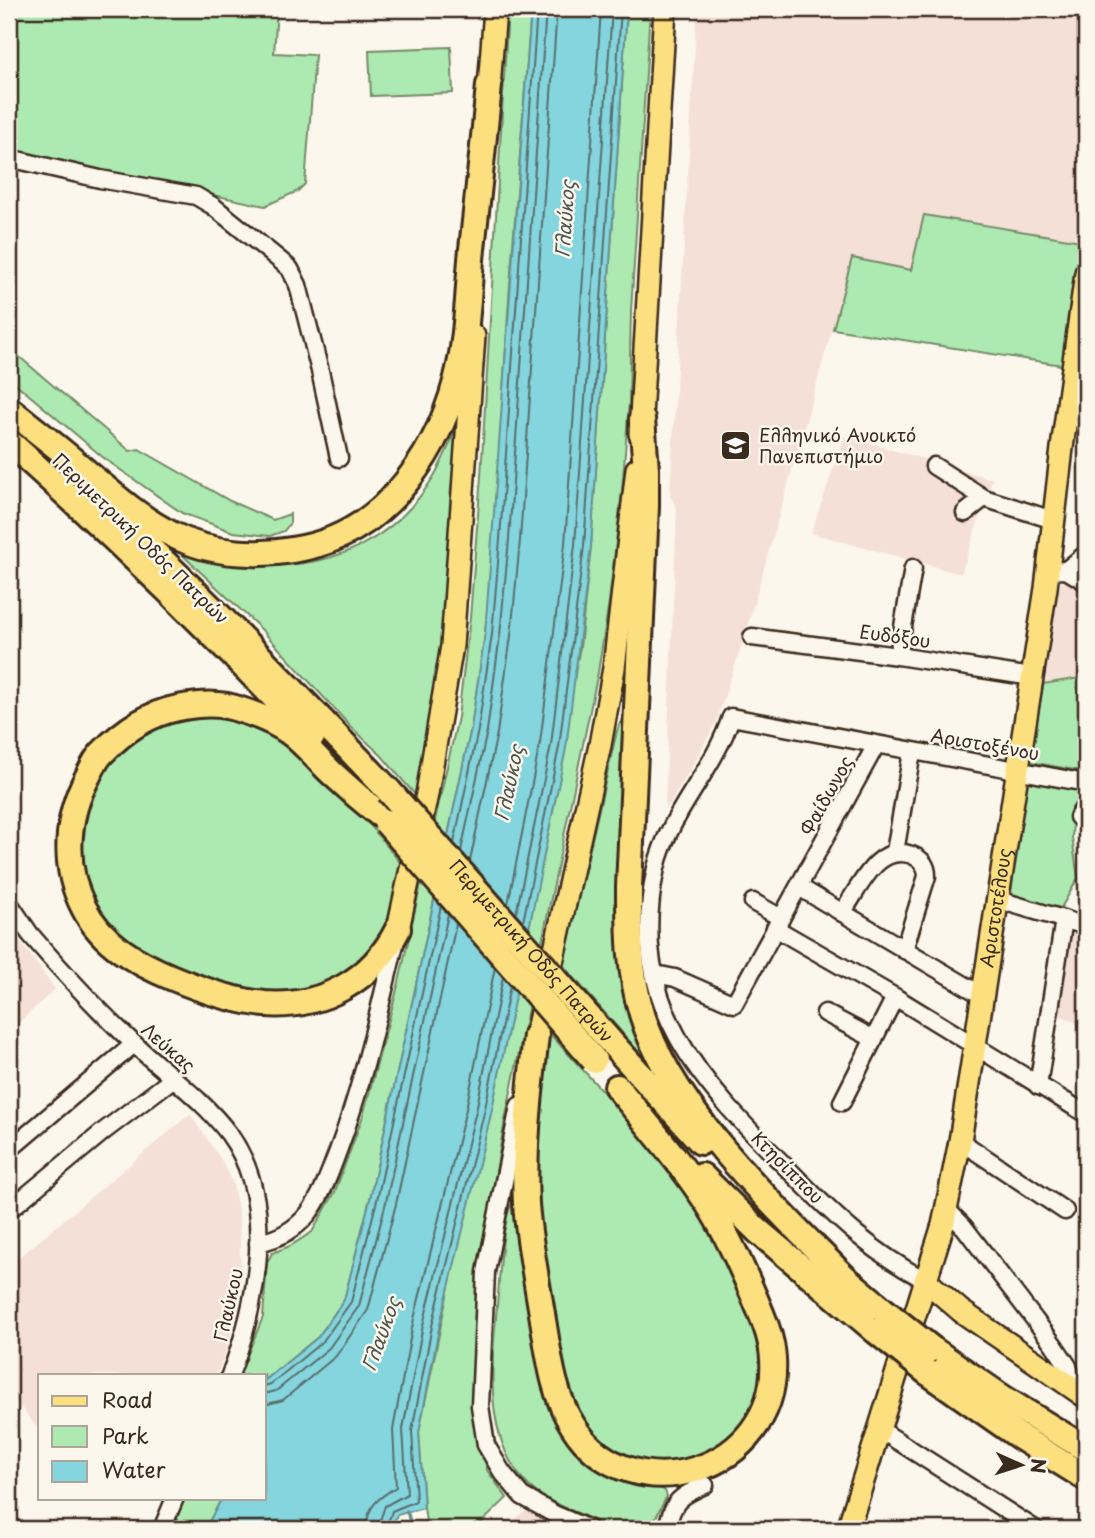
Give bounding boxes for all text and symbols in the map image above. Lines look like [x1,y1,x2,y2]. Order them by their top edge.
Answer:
water label: Γλαύκος [547,177,581,258]
place label: Ελληνικό Ανοικτό Πανεπιστήμιο [759,421,916,469]
school or university icon: Ελληνικό Ανοικτό Πανεπιστήμιο [719,429,753,463]
street label: Περιμετρική Οδός Πατρών [47,446,236,630]
street label: Ευδόξου [858,617,932,654]
street label: Αριστοξένου [929,721,1042,766]
water label: Γλαύκος [486,740,530,823]
street label: Φαίδωνος [793,751,859,840]
street label: Αριστοτέλους [972,846,1017,969]
street label: Περιμετρική Οδός Πατρών [443,853,620,1048]
street label: Λεύκας [136,1016,202,1078]
street label: Κτησίππου [746,1125,830,1209]
street label: Γλαύκου [206,1265,249,1344]
water label: Γλαύκος [354,1291,407,1375]
legend [38,1374,266,1500]
text: Road [102,1383,153,1415]
text: Park [102,1419,149,1451]
north arrow [986,1430,1056,1500]
text: Water [102,1453,166,1485]
text: N [1025,1458,1053,1474]

